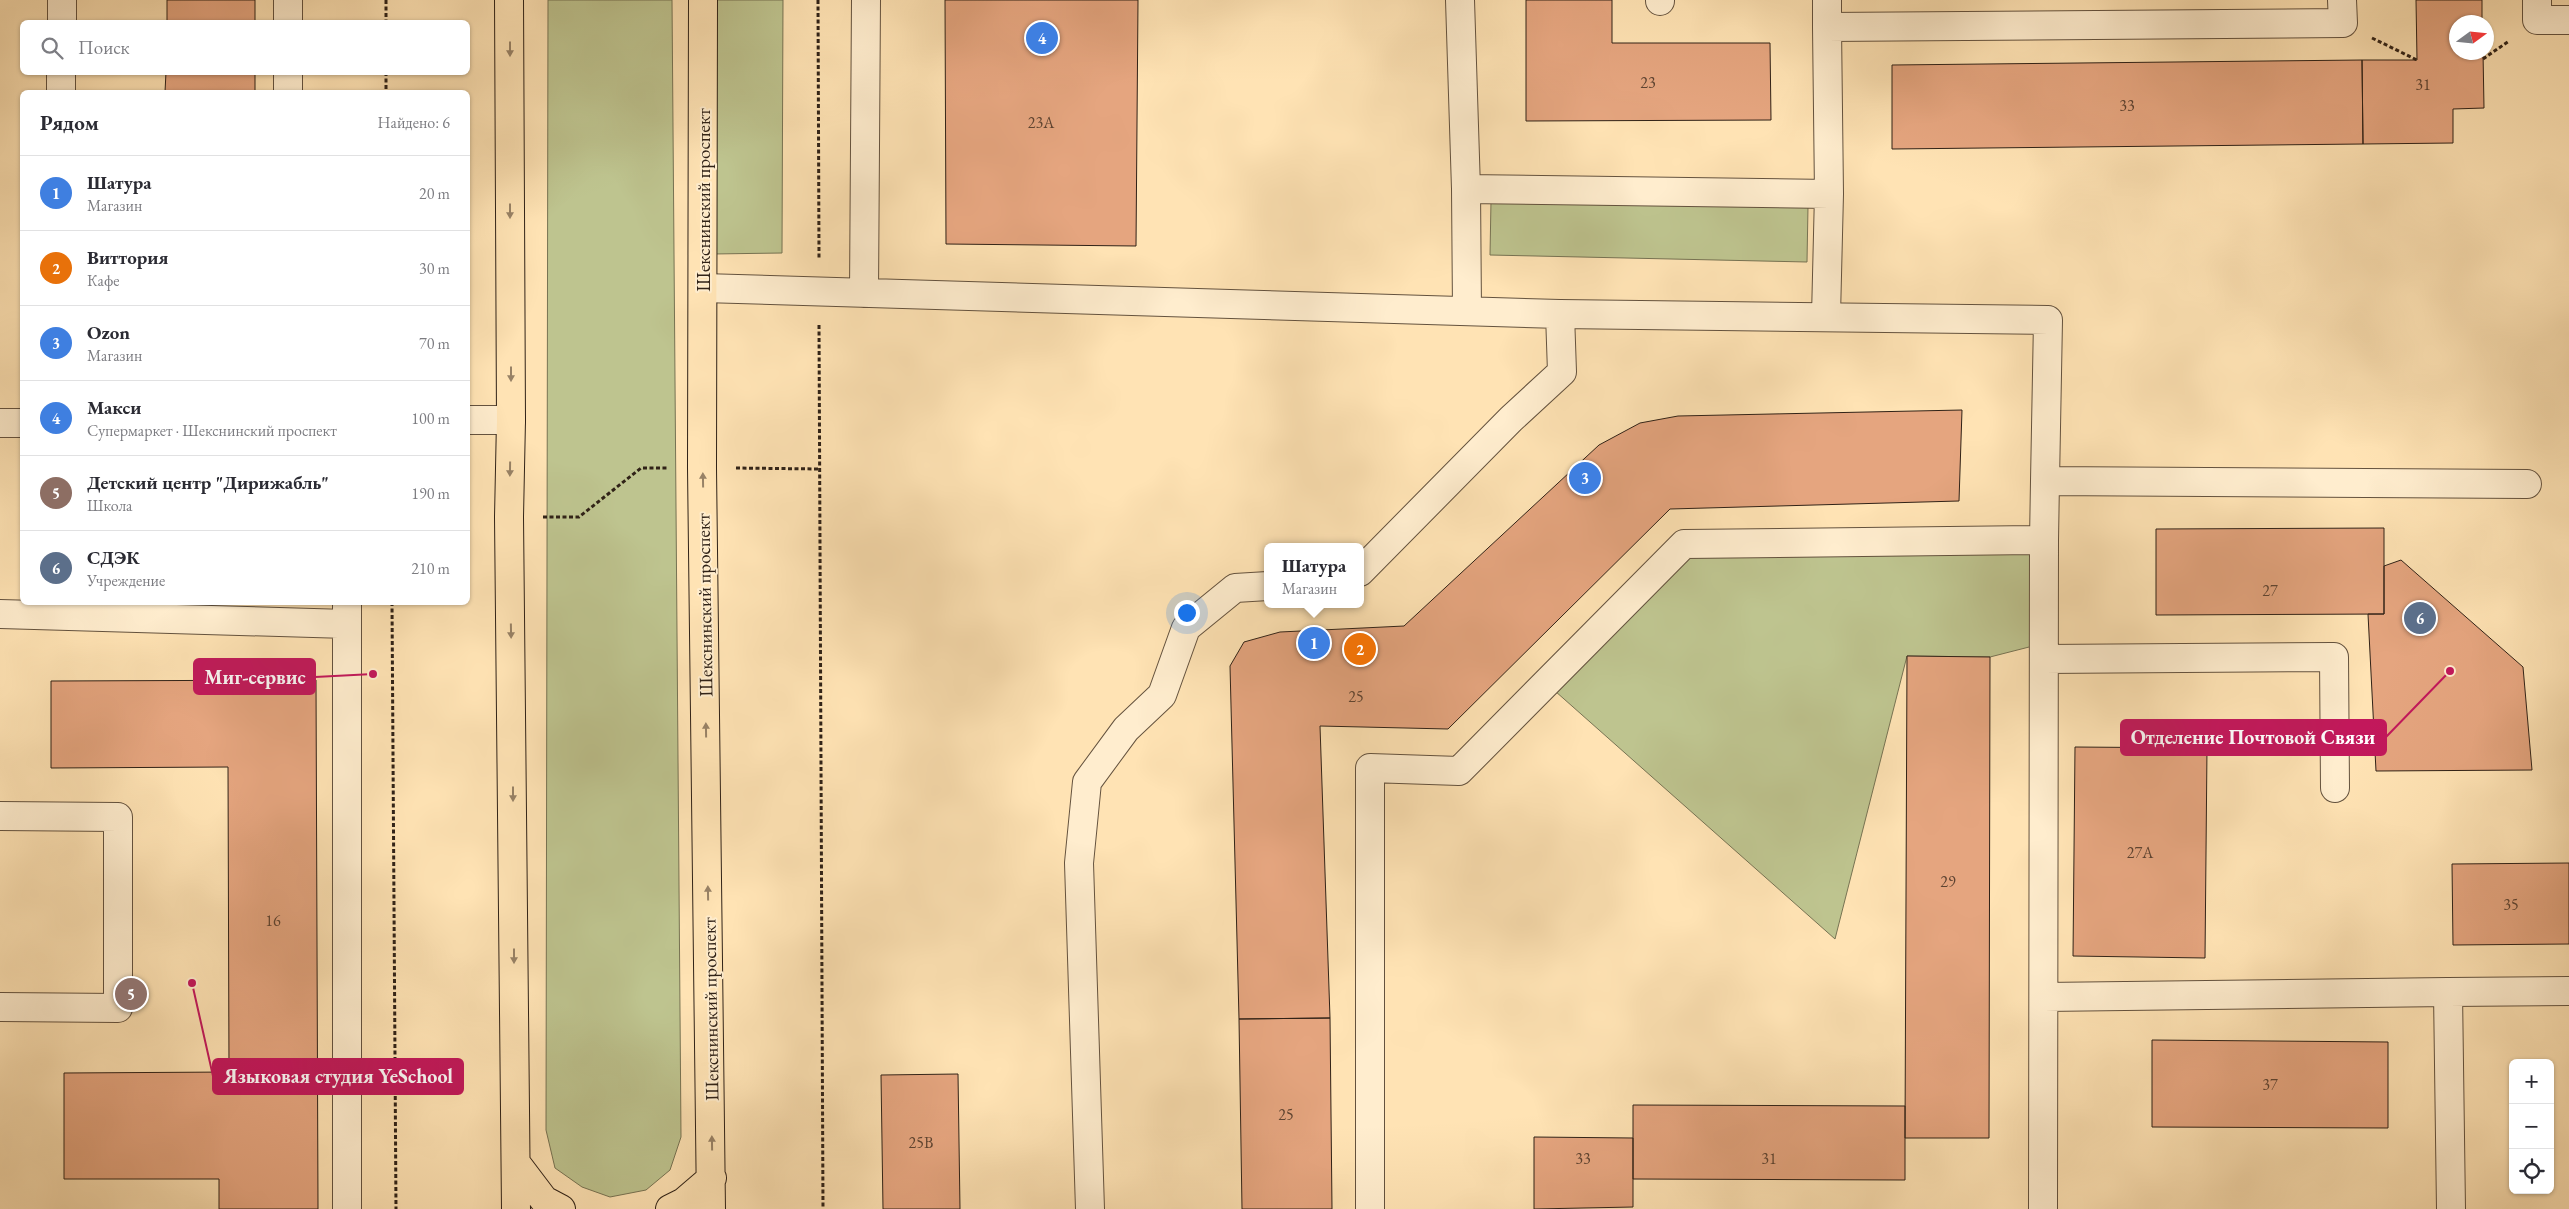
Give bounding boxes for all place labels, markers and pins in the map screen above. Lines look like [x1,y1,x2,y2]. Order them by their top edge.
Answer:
pin: 4 [1026,19,1058,57]
pin: 3 [1569,459,1601,497]
pin: 6 [2404,599,2436,637]
pin: 1 [1298,624,1330,662]
pin: 2 [1344,630,1376,668]
callout: Миг-сервис [194,659,315,694]
callout: Отделение Почтовой Связи [2121,720,2386,755]
pin: 5 [115,975,147,1013]
callout: Языковая студия YeSchool [213,1059,463,1094]

